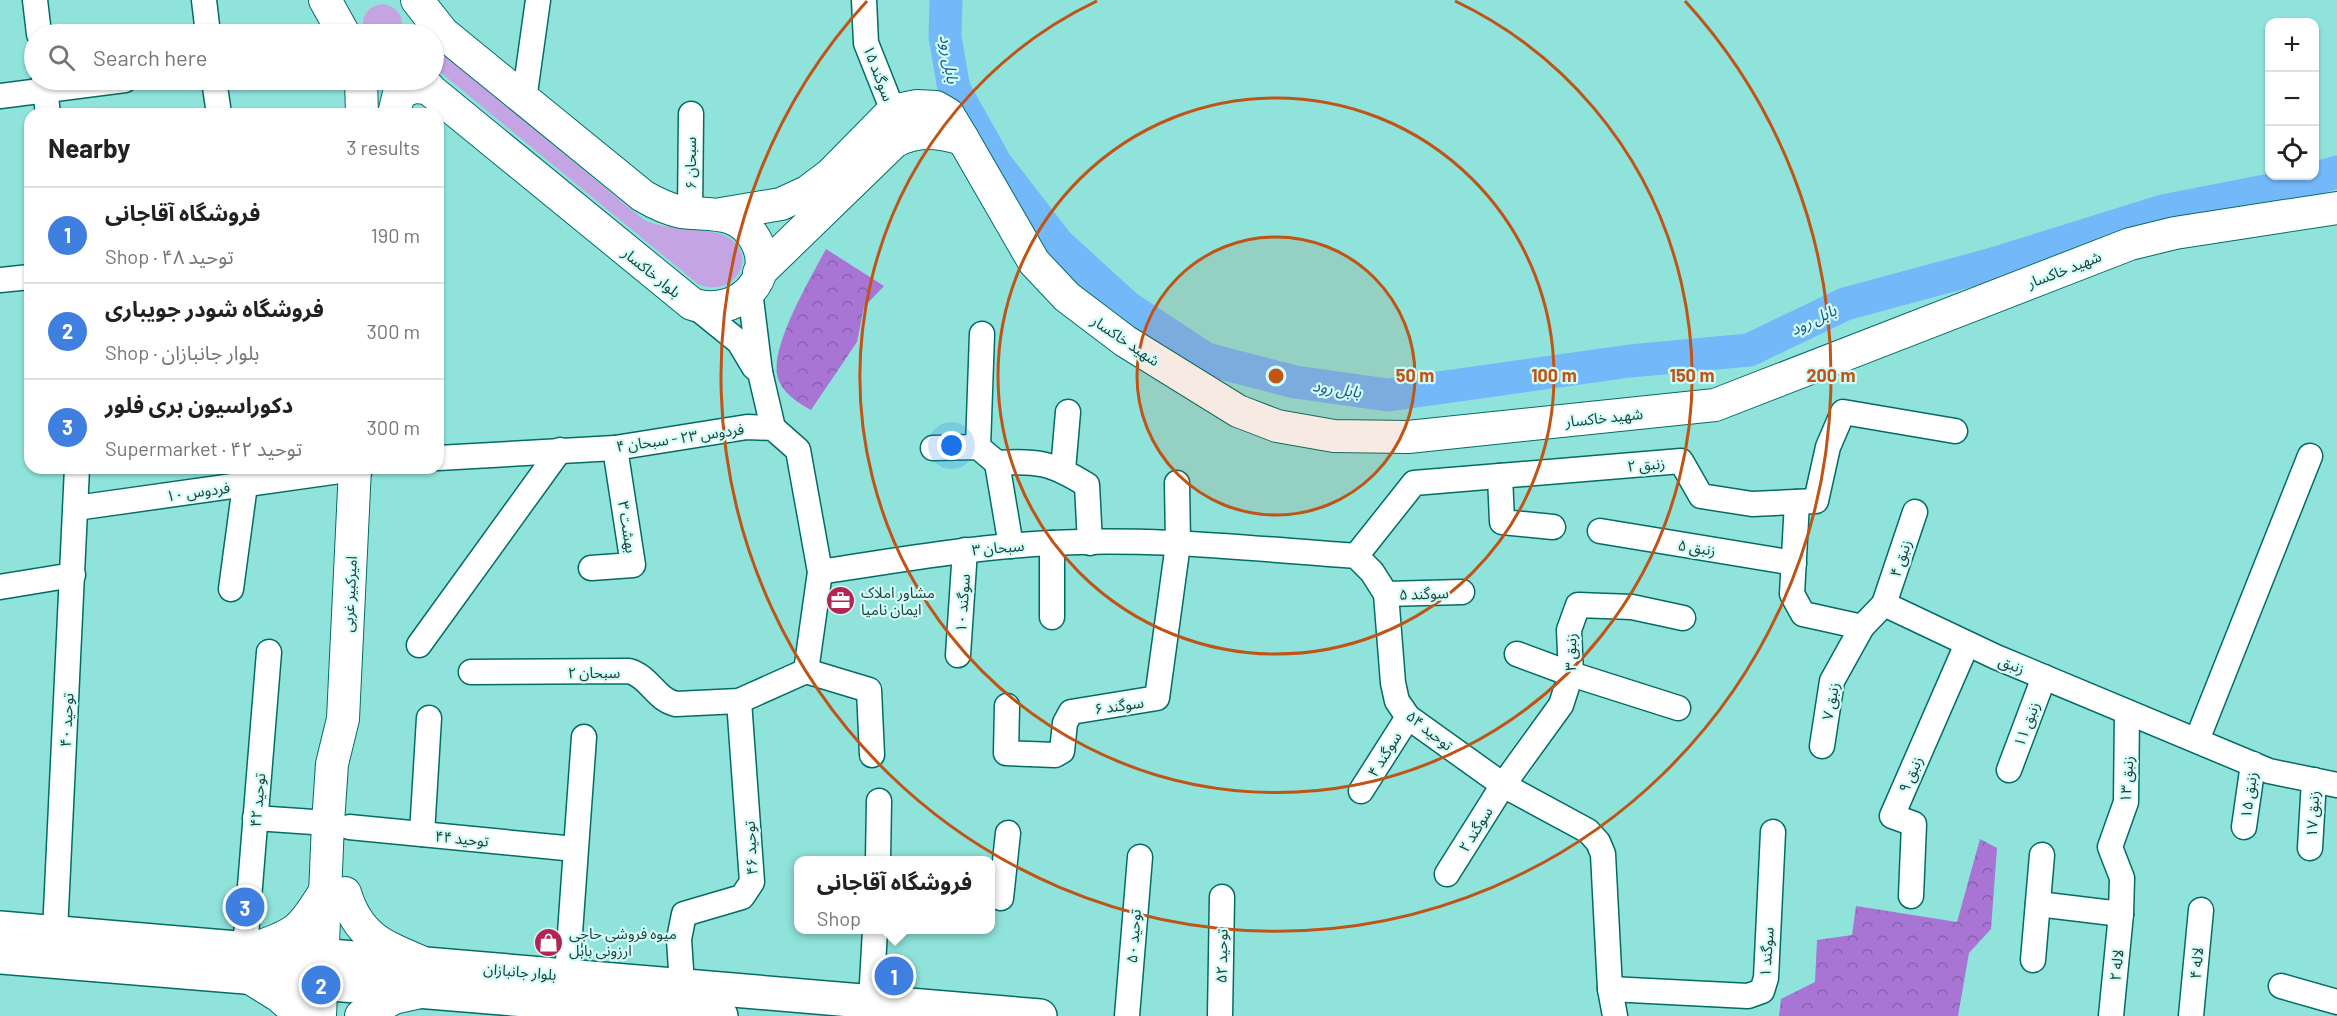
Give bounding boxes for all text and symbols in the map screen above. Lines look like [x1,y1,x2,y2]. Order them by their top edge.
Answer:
map controls [2265,18,2319,180]
button: + [2265,18,2319,72]
search box [24,24,444,90]
water label: بابل رود [936,33,963,85]
icon: search [45,41,78,74]
street label: سوگند ۱۵ [859,43,898,104]
text: Search here [93,44,207,70]
button: − [2265,72,2319,126]
button: locate [2265,126,2319,180]
text: Nearby [48,132,130,163]
text: 3 results [346,135,420,159]
street label: سبحان ۶ [681,136,700,189]
text: فروشگاه آقاجانی [105,199,260,225]
text: 1 [64,223,71,247]
text: 190 m [371,223,420,247]
street label: بلوار خاکسار [618,242,685,302]
text: Shop · توحید ۴۸ [105,244,234,268]
street label: شهید خاکسار [2023,247,2104,293]
text: فروشگاه شودر جویباری [105,295,324,321]
water label: بابل رود [1787,299,1840,339]
street label: شهید خاکسار [1087,310,1164,370]
text: 2 [62,319,73,343]
text: 300 m [367,319,420,343]
text: Shop · بلوار جانبازان [105,340,259,364]
text: 50 m [1396,364,1434,386]
text: 100 m [1531,364,1577,386]
text: 150 m [1670,364,1714,386]
text: 200 m [1806,364,1856,386]
centre of rings [1266,366,1286,386]
water label: بابل رود [1311,375,1363,402]
text: دکوراسیون بری فلور [105,391,293,417]
street label: شهید خاکسار [1563,404,1644,431]
text: 3 [62,415,73,439]
text: 300 m [367,415,420,439]
street label: فردوس ۲۳ - سبحان ۴ [615,419,746,456]
your location [937,431,966,460]
text: Supermarket · توحید ۴۲ [105,436,302,460]
street label: زنبق ۲ [1626,453,1666,477]
street label: فردوس ۱۰ [165,478,232,505]
street label: بهشت ۳ [614,500,641,554]
street label: زنبق ۵ [1677,535,1717,561]
street label: سبحان ۳ [971,536,1025,559]
street label: زنبق ۴ [1885,537,1917,580]
street label: امیرکبیر غربی [338,555,361,633]
street label: سوگند ۱۰ [951,573,974,633]
place label: مشاور املاک ایمان نامیا [861,583,935,619]
street label: سوگند ۵ [1399,583,1449,604]
office icon: مشاور املاک ایمان نامیا [824,585,856,617]
street label: زنبق ۳ [1561,633,1581,671]
street label: زنبق [1996,651,2028,679]
street label: سبحان ۲ [568,663,621,682]
street label: زنبق ۷ [1818,681,1844,722]
street label: توحید ۴۰ [56,692,77,748]
street label: سوگند ۶ [1093,693,1145,718]
street label: زنبق ۱۱ [2009,699,2045,750]
street label: توحید ۵۴ [1403,706,1457,755]
street label: سوگند ۴ [1363,728,1406,780]
street label: زنبق ۹ [1894,753,1928,796]
street label: زنبق ۱۳ [2115,755,2139,803]
street label: زنبق ۱۵ [2236,771,2262,820]
street label: توحید ۴۲ [246,772,269,828]
street label: زنبق ۱۷ [2302,790,2324,838]
street label: سوگند ۲ [1454,803,1497,855]
street label: توحید ۴۶ [740,820,761,876]
street label: توحید ۴۴ [434,826,490,851]
popup [794,856,995,934]
text: فروشگاه آقاجانی [817,868,972,894]
pin: 3 [226,884,264,930]
text: Shop [817,906,861,930]
street label: توحید ۵۰ [1122,908,1145,964]
place label: میوه فروشی حاجی ارزونی بابل [569,924,677,960]
shop icon: میوه فروشی حاجی ارزونی بابل [532,926,564,958]
street label: سوگند ۱ [1755,926,1778,978]
street label: توحید ۵۲ [1212,929,1231,983]
street label: لاله ۴ [2186,947,2206,979]
street label: لاله ۲ [2105,948,2127,982]
pin: 1 [874,954,914,998]
street label: بلوار جانبازان [483,959,557,984]
pin: 2 [302,962,340,1008]

